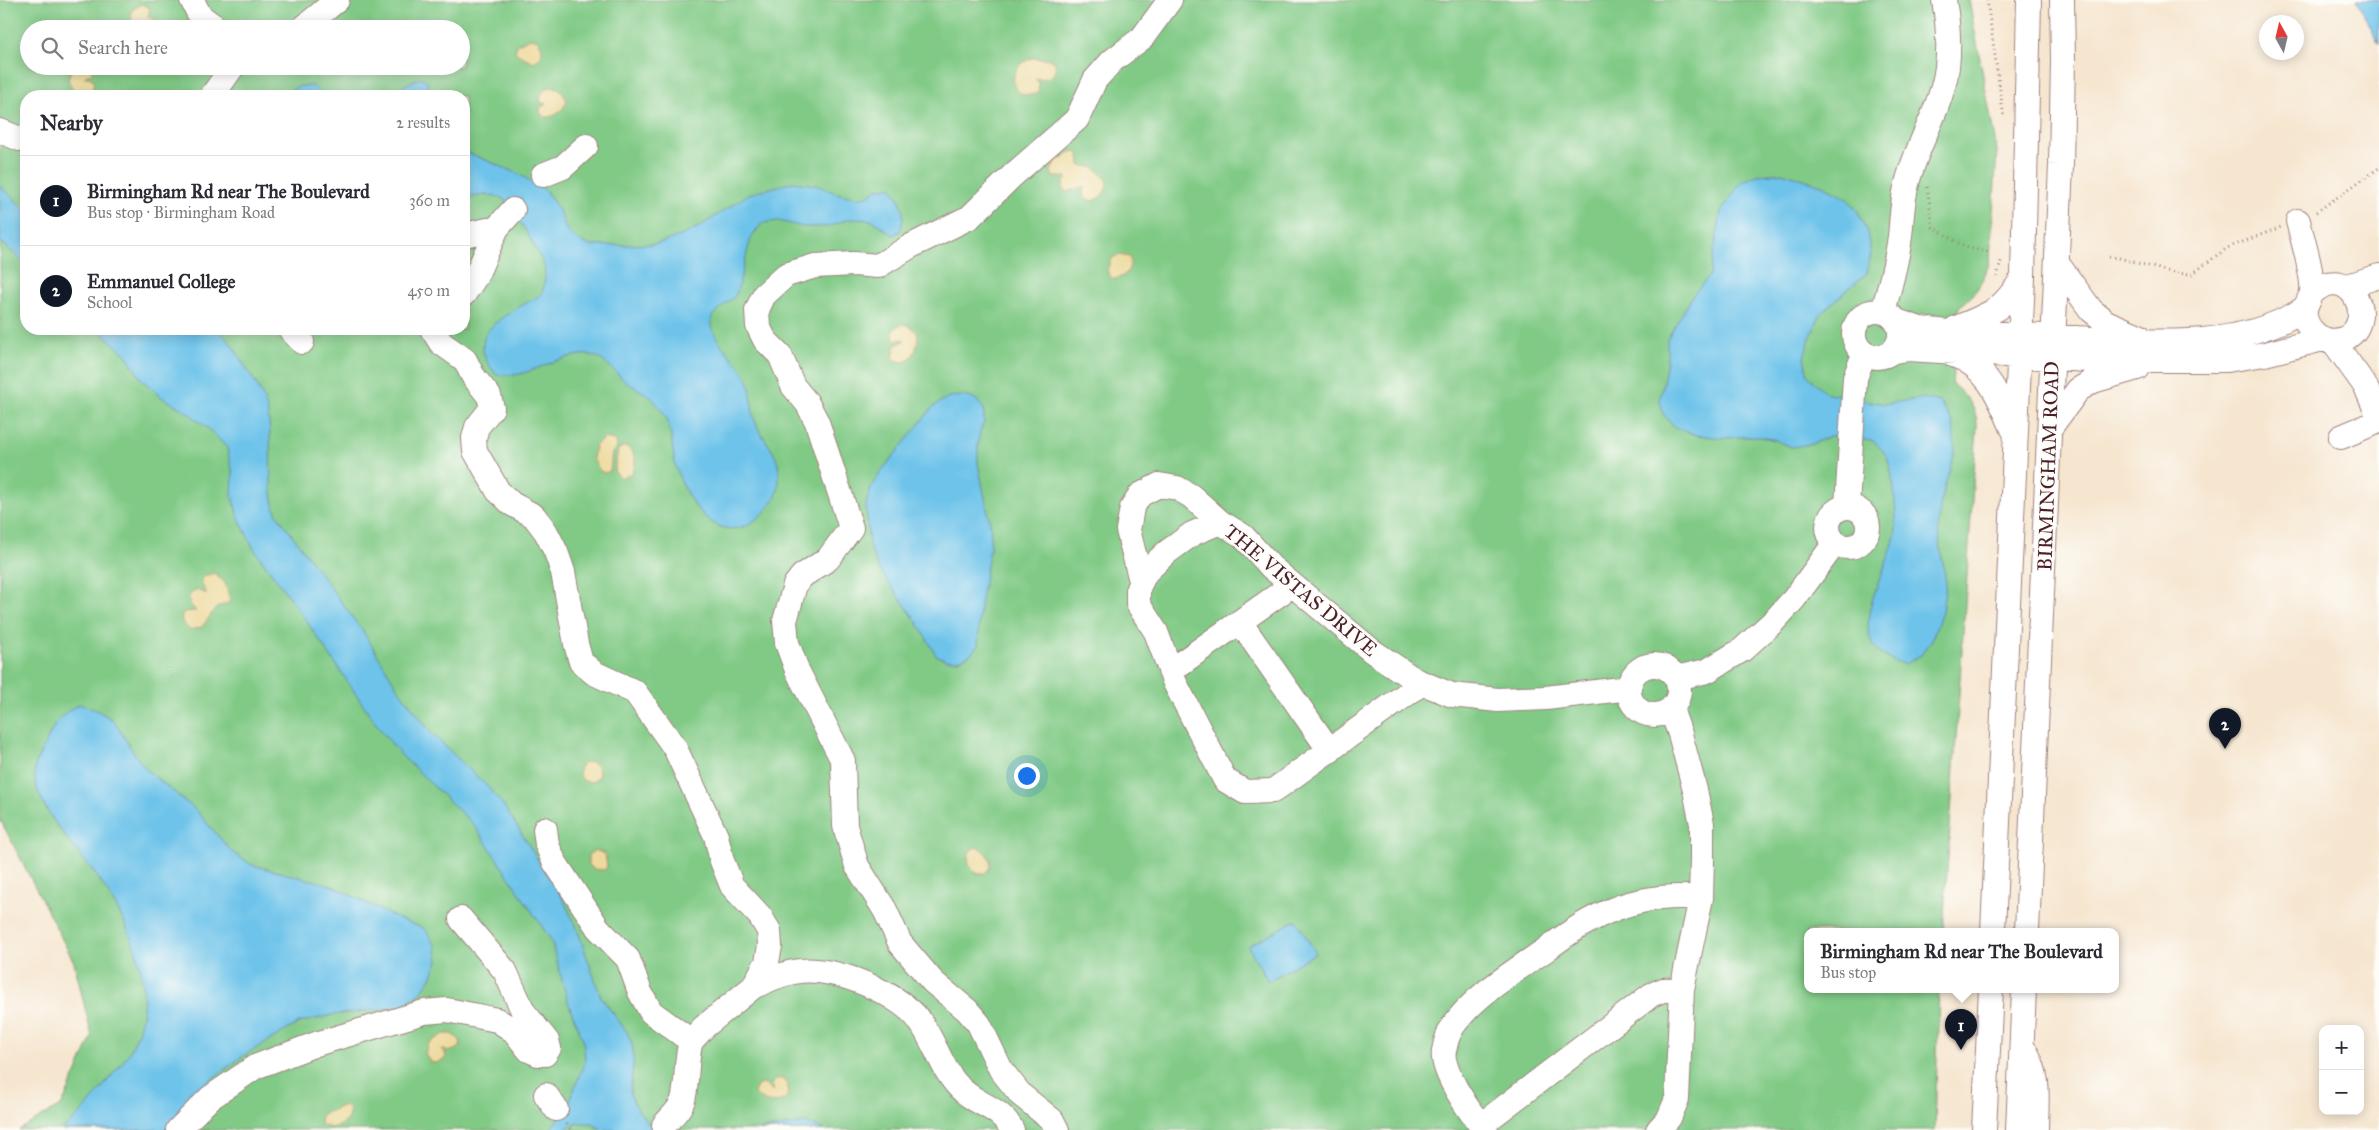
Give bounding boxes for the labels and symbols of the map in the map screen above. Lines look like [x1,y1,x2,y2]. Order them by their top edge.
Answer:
north arrow [2259,15,2304,60]
street label: BIRMINGHAM ROAD [2032,361,2064,571]
street label: THE VISTAS DRIVE [1219,519,1383,661]
pin: 2 [2209,708,2241,749]
your location [1014,763,1040,789]
pin: 1 [1945,1009,1977,1050]

